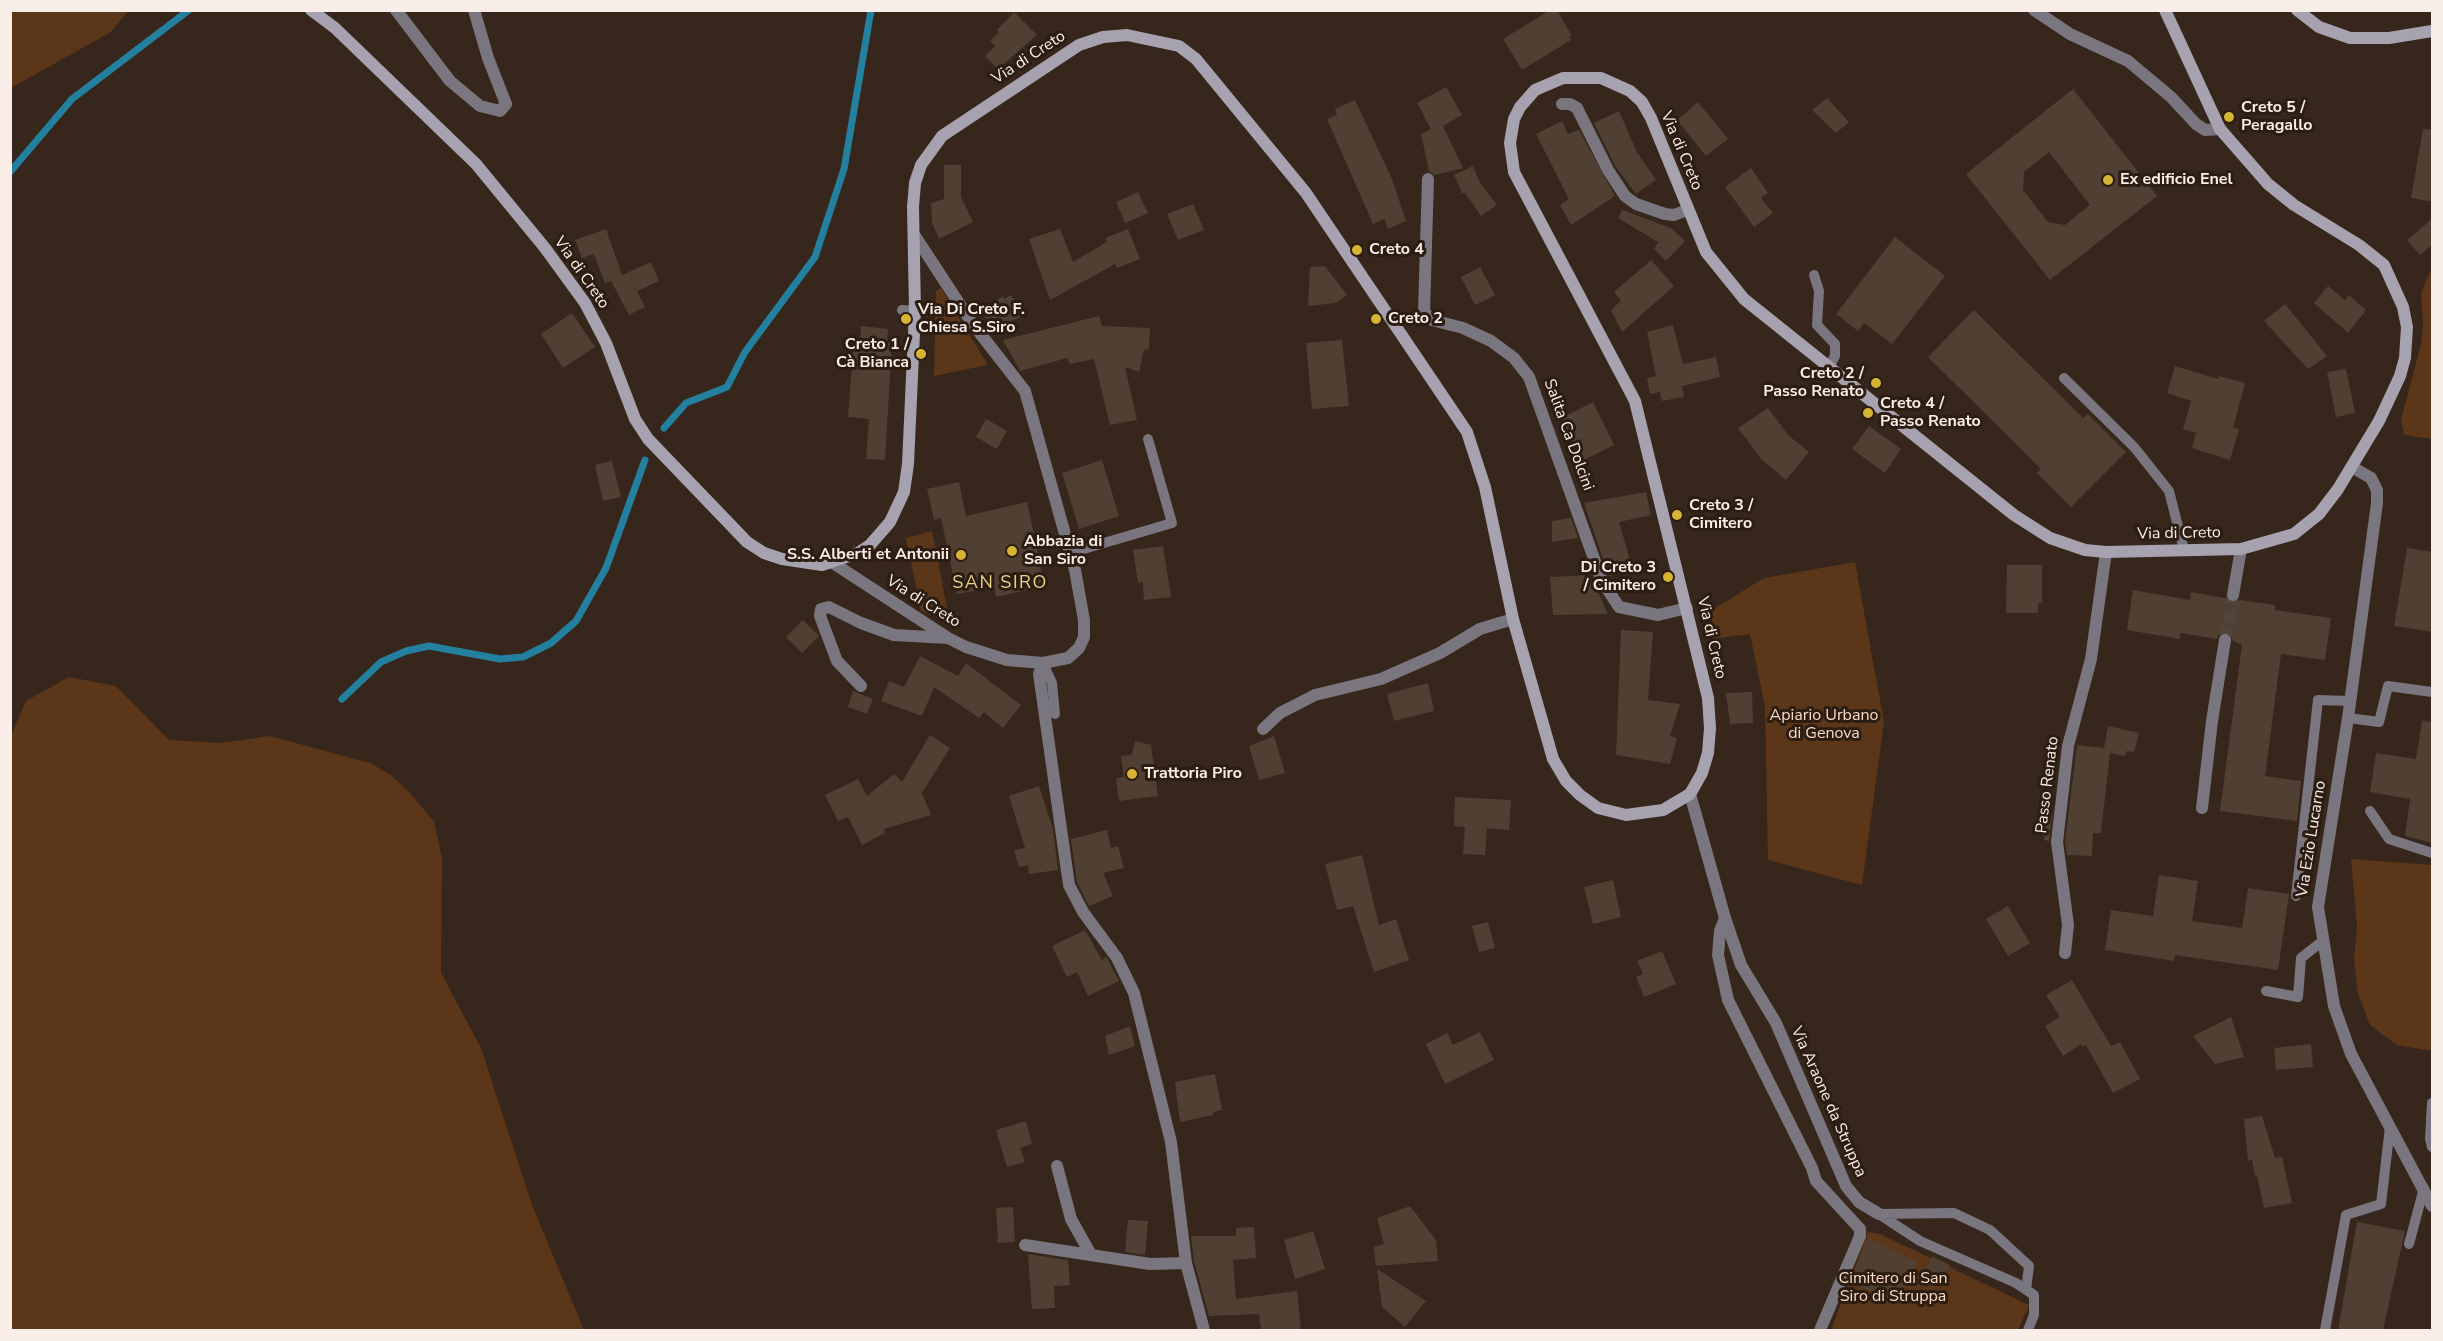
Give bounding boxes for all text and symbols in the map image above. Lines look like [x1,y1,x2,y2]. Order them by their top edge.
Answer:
street label: Via di Creto [989,27,1069,89]
place label: Creto 5 / Peragallo [2241,98,2312,136]
street label: Via di Creto [1656,109,1706,193]
marker: Creto 5 / Peragallo [2222,110,2236,124]
place label: Ex edificio Enel [2120,170,2233,190]
marker: Ex edificio Enel [2101,173,2115,187]
street label: Via di Creto [549,233,613,313]
place label: Creto 4 [1369,240,1424,260]
marker: Creto 4 [1350,243,1364,257]
place label: Via Di Creto F. Chiesa S.Siro [918,300,1025,338]
place label: Creto 2 [1388,309,1443,329]
marker: Via Di Creto F. Chiesa S.Siro [899,312,913,326]
marker: Creto 2 [1369,312,1383,326]
place label: Creto 1 / Cà Bianca [836,335,909,373]
marker: Creto 1 / Cà Bianca [914,347,928,361]
place label: Creto 2 / Passo Renato [1763,364,1864,402]
marker: Creto 2 / Passo Renato [1869,376,1883,390]
street label: Salita Ca Dolcini [1539,377,1597,493]
place label: Creto 4 / Passo Renato [1880,394,1981,432]
marker: Creto 4 / Passo Renato [1861,406,1875,420]
place label: Creto 3 / Cimitero [1689,496,1753,534]
marker: Creto 3 / Cimitero [1670,508,1684,522]
street label: Via di Creto [2137,524,2221,544]
place label: Abbazia di San Siro [1024,532,1102,570]
marker: Abbazia di San Siro [1005,544,1019,558]
place label: S.S. Alberti et Antonii [787,545,949,565]
marker: S.S. Alberti et Antonii [954,548,968,562]
place label: Di Creto 3 / Cimitero [1581,558,1656,596]
marker: Di Creto 3 / Cimitero [1661,570,1675,584]
street label: Via di Creto [882,572,964,632]
district label: SAN SIRO [952,573,1048,595]
street label: Via di Creto [1692,595,1730,681]
park label: Apiario Urbano di Genova [1770,706,1878,744]
street label: Passo Renato [2033,735,2063,835]
place label: Trattoria Piro [1144,764,1242,784]
marker: Trattoria Piro [1125,767,1139,781]
street label: Via Ezio Lucarno [2293,779,2331,899]
street label: Via Araone da Struppa [1786,1024,1870,1180]
park label: Cimitero di San Siro di Struppa [1838,1269,1948,1307]

